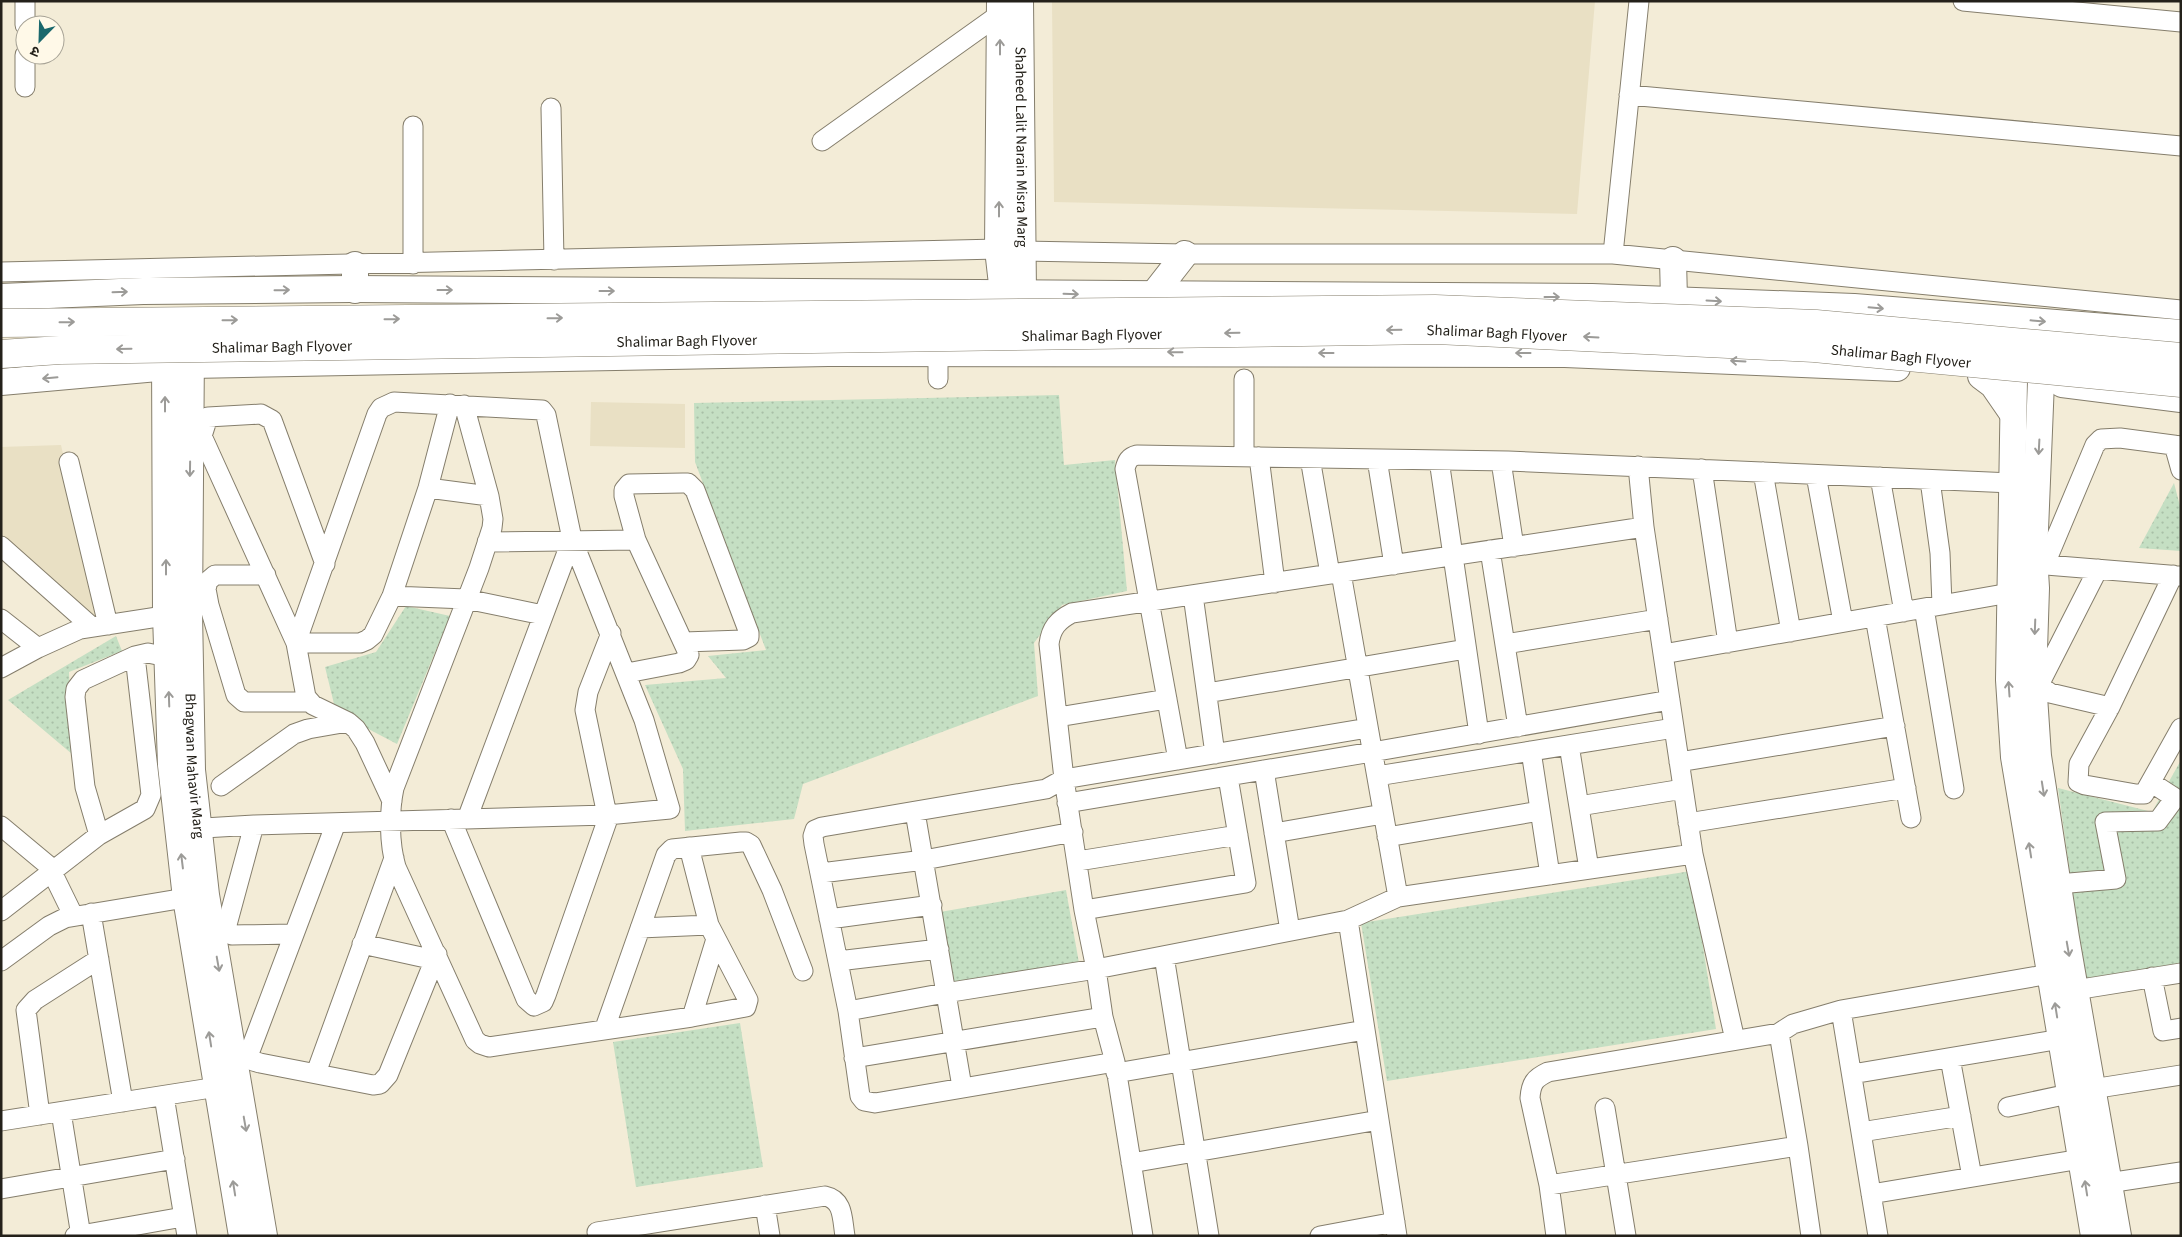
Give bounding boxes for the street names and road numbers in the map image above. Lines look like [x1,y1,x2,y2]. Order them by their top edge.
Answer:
street label: Shaheed Lalit Narain Misra Marg [1009,47,1033,248]
street label: Shalimar Bagh Flyover [1426,320,1568,347]
street label: Shalimar Bagh Flyover [1021,324,1163,347]
street label: Shalimar Bagh Flyover [616,330,758,353]
street label: Shalimar Bagh Flyover [211,336,353,359]
street label: Shalimar Bagh Flyover [1830,340,1973,374]
street label: Bhagwan Mahavir Marg [180,693,210,840]

